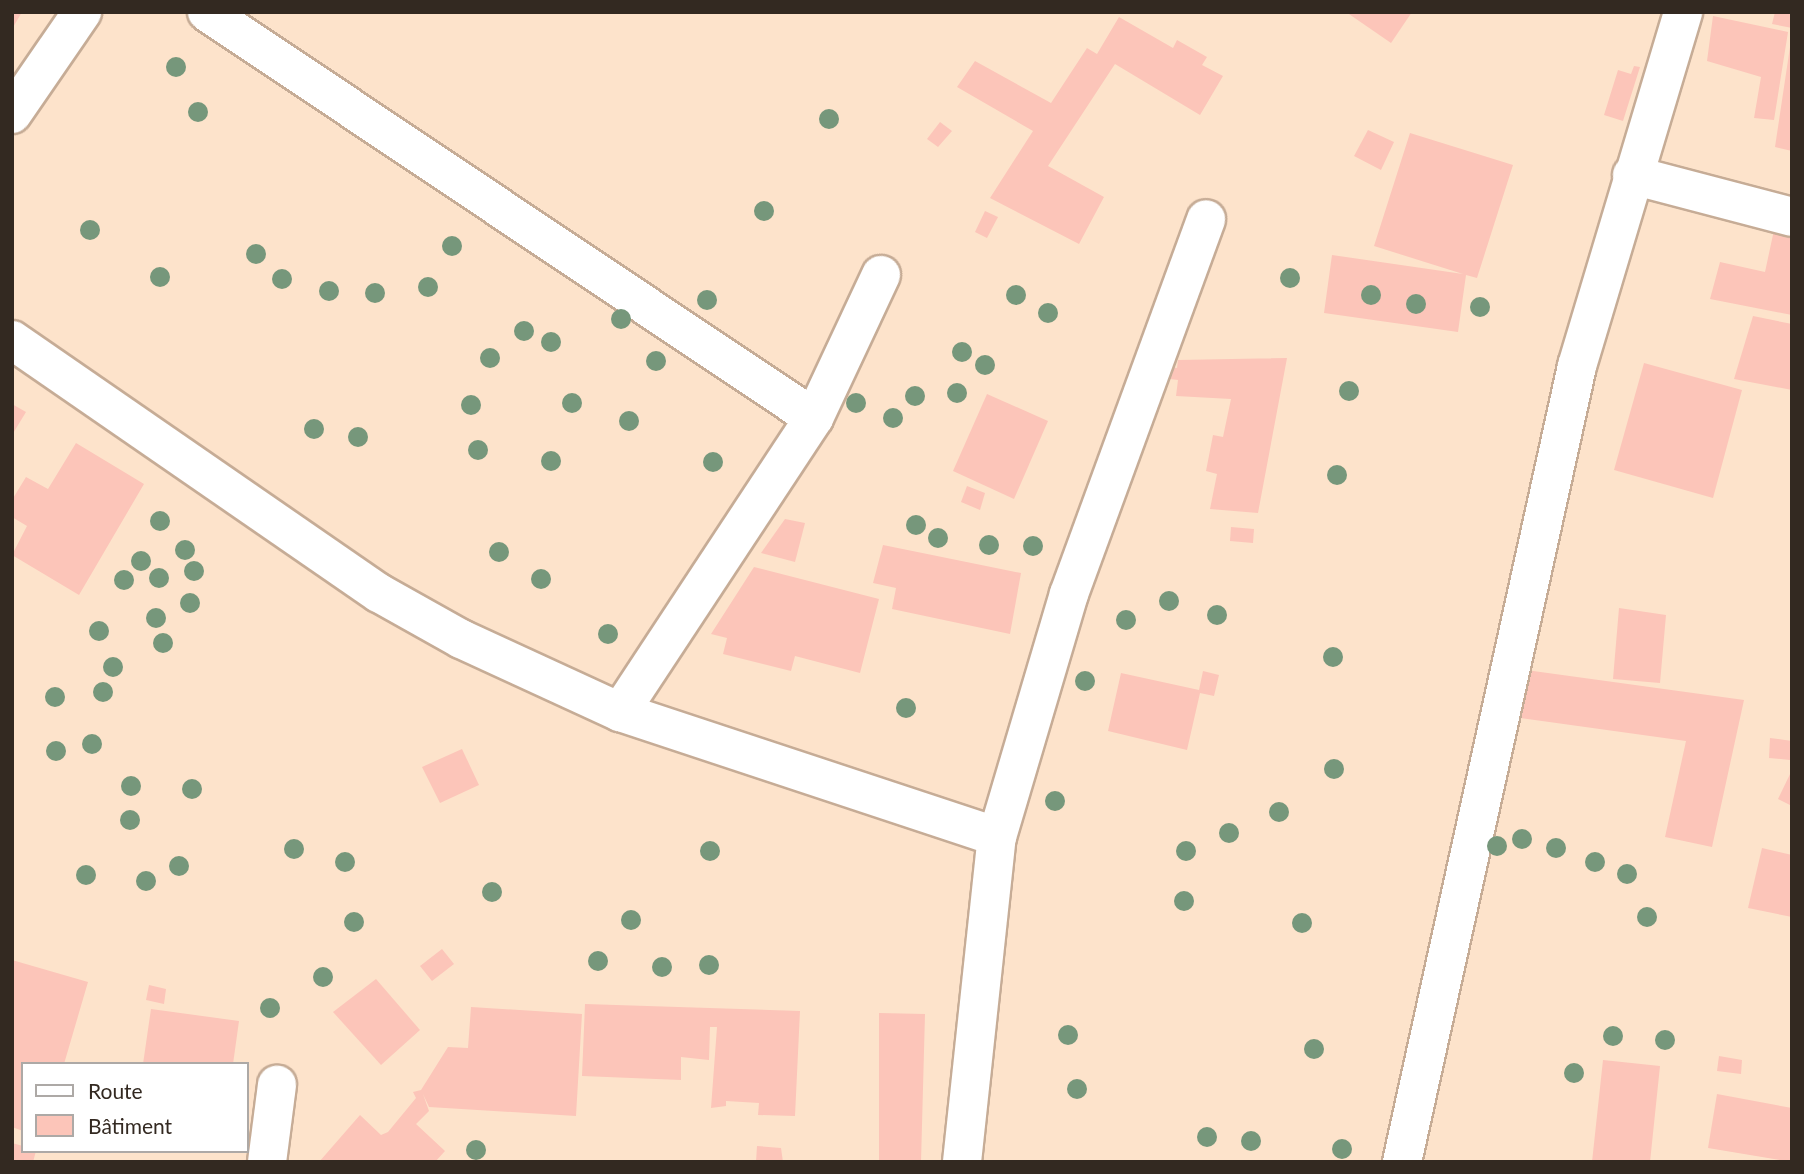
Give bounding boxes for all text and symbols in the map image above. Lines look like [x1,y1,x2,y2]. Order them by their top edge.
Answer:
legend [21,1062,248,1153]
text: Route [88,1078,143,1103]
text: Bâtiment [88,1113,172,1138]

